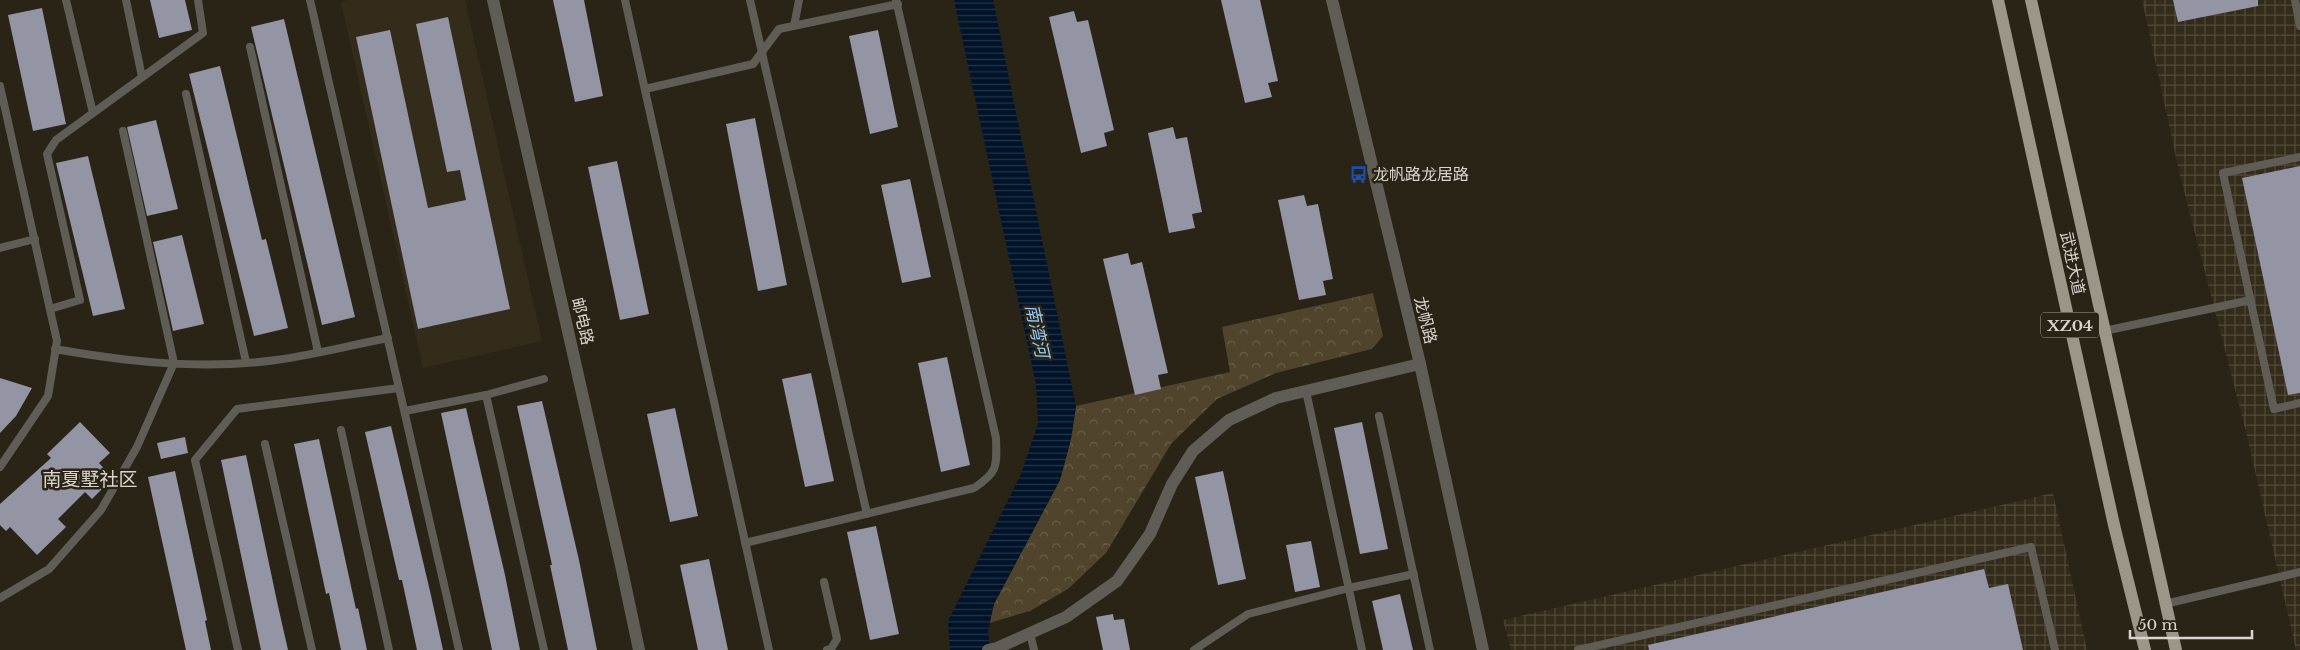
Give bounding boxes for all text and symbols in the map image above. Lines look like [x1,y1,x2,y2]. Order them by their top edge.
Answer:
bus stop icon: 龙帆路龙居路 [1349,164,1369,184]
place label: 龙帆路龙居路 [1373,164,1469,184]
street label: 武进大道 [2057,230,2089,296]
street label: 龙帆路 [1410,294,1442,346]
street label: 邮电路 [568,295,598,347]
water label: 南湾河 [1021,302,1054,363]
road number: XZ04 [2041,312,2099,338]
district label: 南夏墅社区 [42,468,138,491]
scale bar [2130,608,2252,640]
text: 50 m [2138,615,2178,634]

